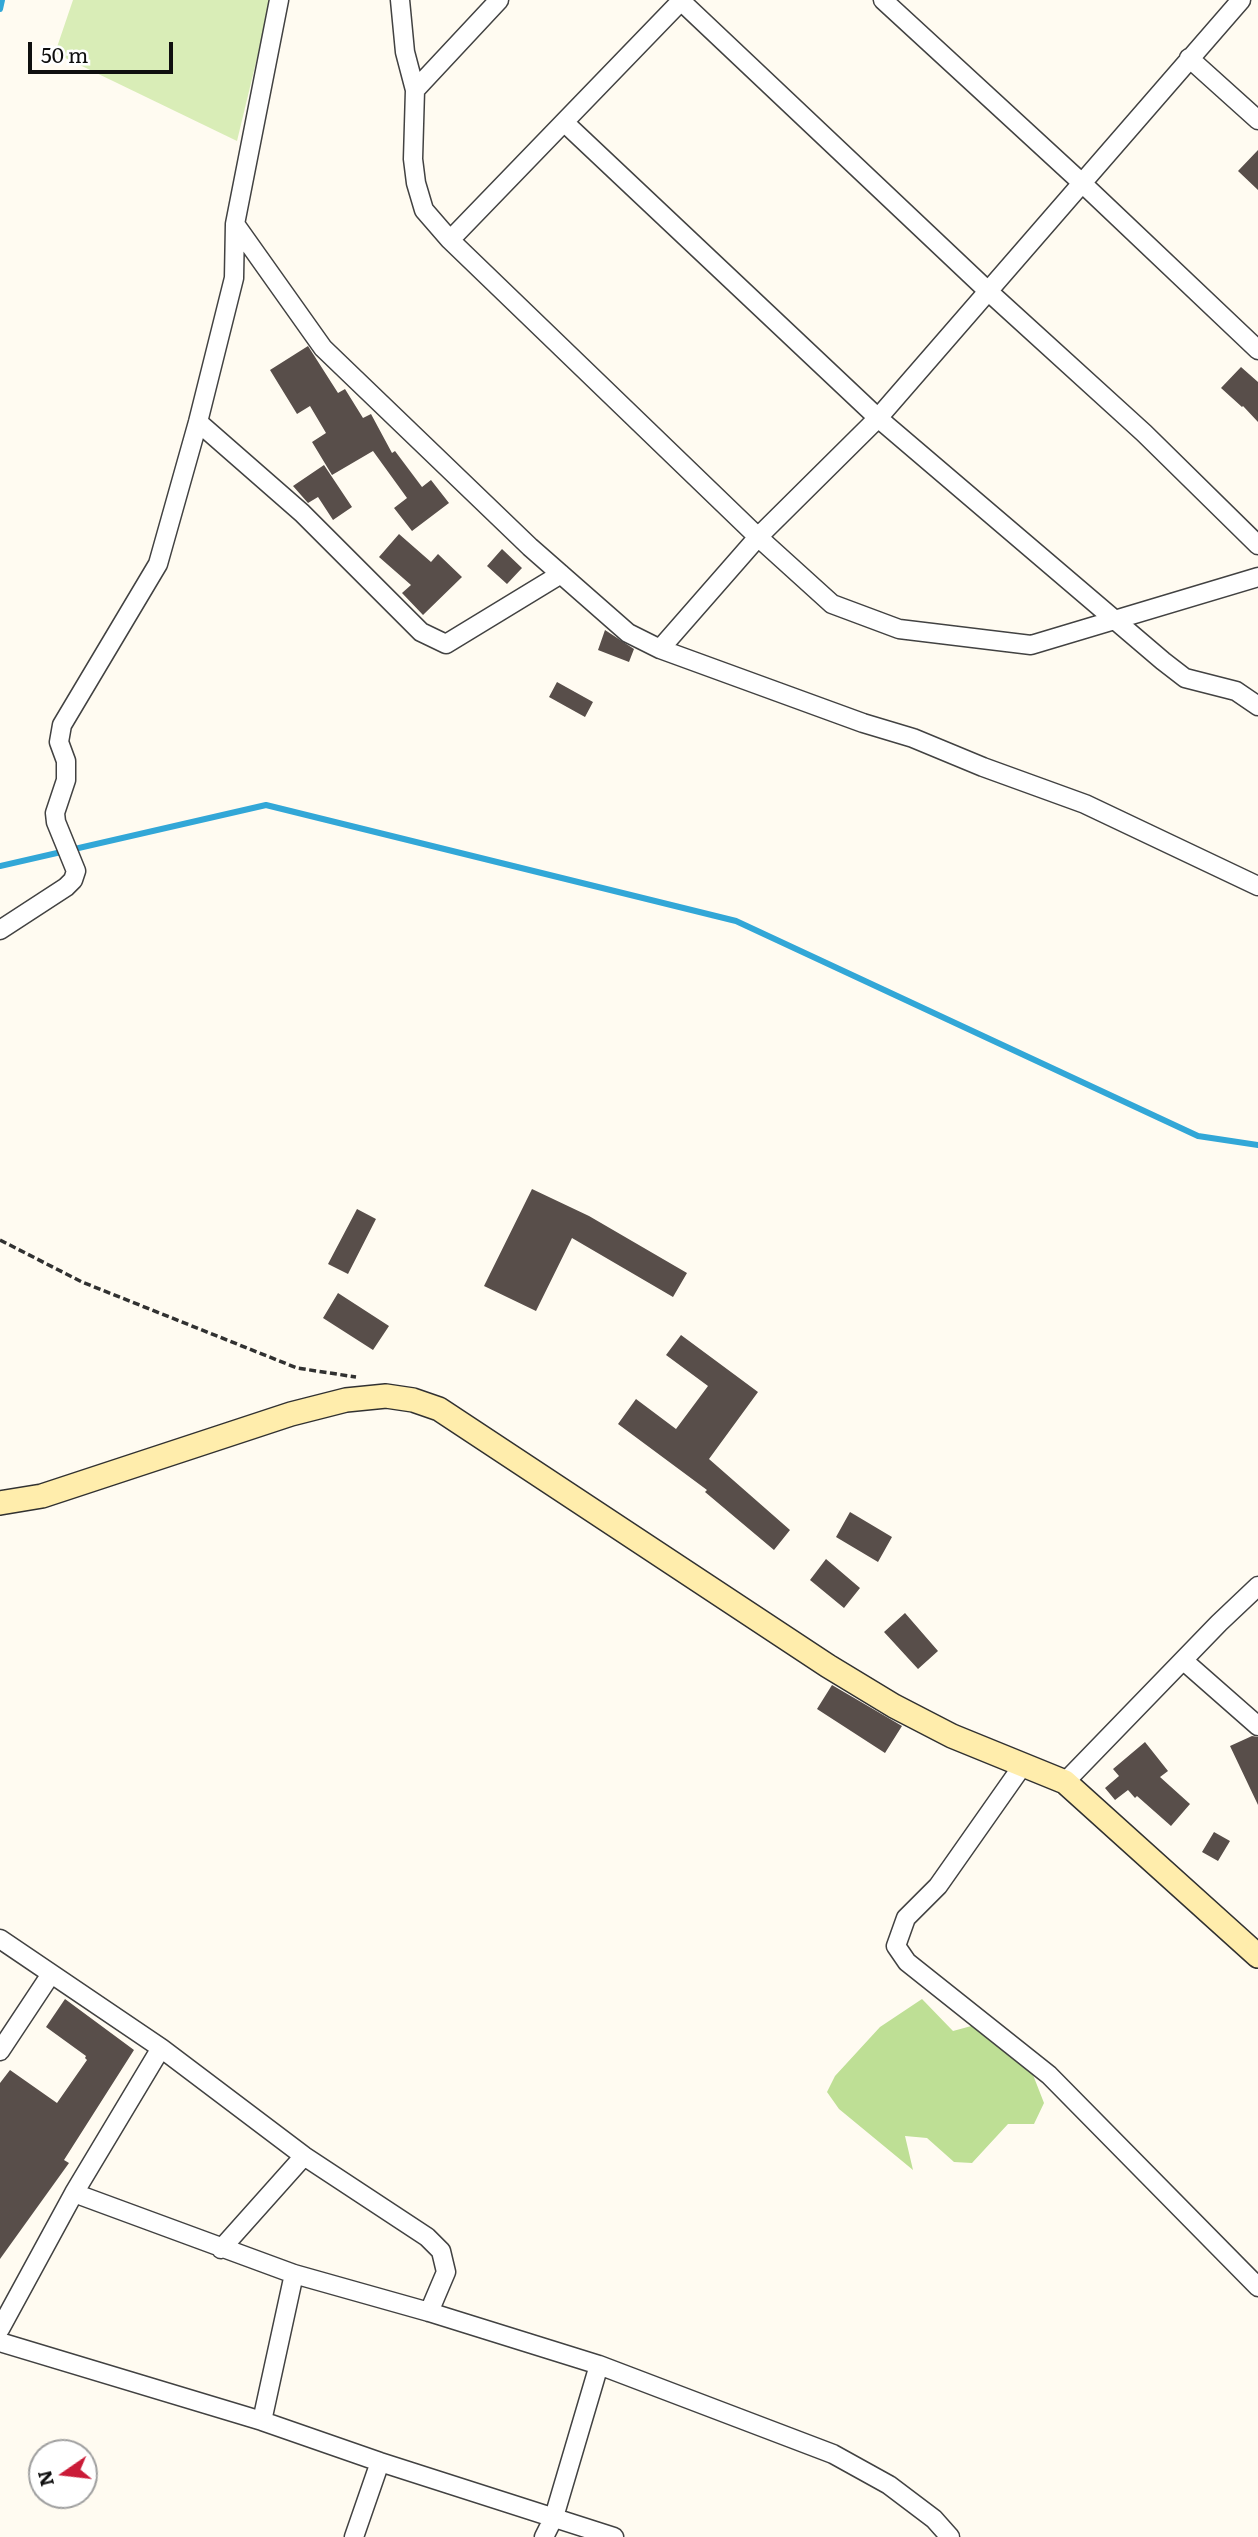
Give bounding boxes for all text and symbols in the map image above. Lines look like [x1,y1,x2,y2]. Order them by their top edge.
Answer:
scale bar [32,28,177,72]
text: 50 m [41,38,88,69]
north arrow [28,2439,98,2509]
text: N [29,2467,60,2490]

